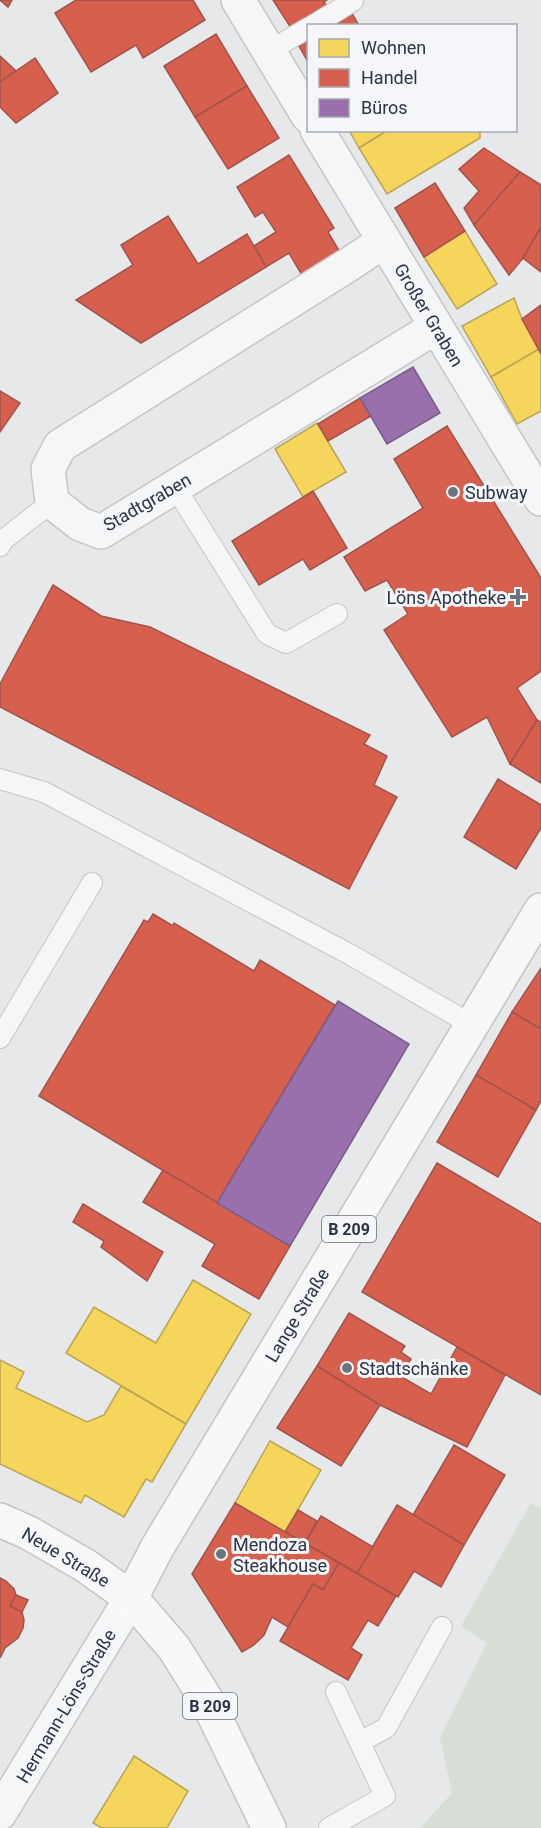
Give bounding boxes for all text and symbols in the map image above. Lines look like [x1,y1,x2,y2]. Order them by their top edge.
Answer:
legend [307,24,517,132]
text: Wohnen [361,37,426,58]
text: Handel [361,67,418,88]
text: Büros [361,97,408,118]
street label: Großer Graben [390,260,468,370]
street label: Stadtgraben [99,468,195,536]
place label: Subway [465,482,528,503]
marker: Subway [446,485,460,499]
place label: Löns Apotheke [386,587,506,608]
marker: Löns Apotheke [511,590,525,604]
road number: B 209 [322,1216,376,1242]
street label: Lange Straße [261,1264,333,1366]
place label: Stadtschänke [359,1358,468,1379]
marker: Stadtschänke [340,1361,354,1375]
street label: Neue Straße [18,1523,114,1591]
place label: Mendoza Steakhouse [233,1534,327,1576]
marker: Mendoza Steakhouse [214,1547,228,1561]
street label: Hermann-Löns-Straße [12,1625,120,1787]
road number: B 209 [183,1693,237,1719]

